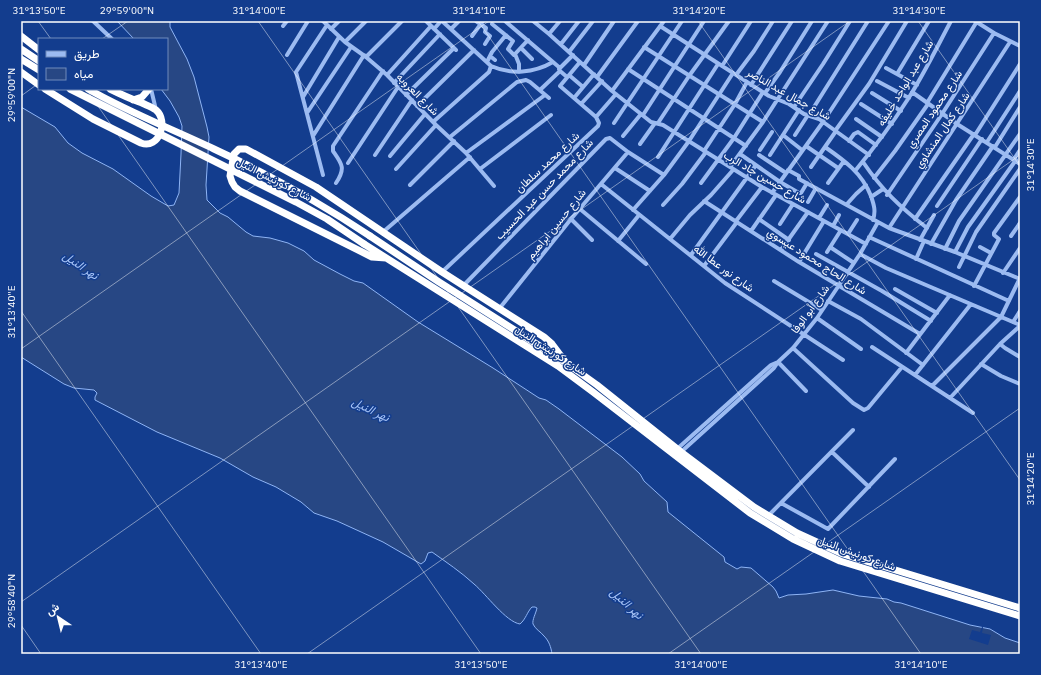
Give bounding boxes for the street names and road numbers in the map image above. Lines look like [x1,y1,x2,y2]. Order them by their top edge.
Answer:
street label: شارع عبد الواحد خليفه [874,37,937,129]
street label: شارع جمال عبد الناصر [743,64,834,124]
street label: شارع محمود المصري [903,67,968,152]
street label: شارع العروبه [393,70,442,119]
street label: شارع كمال المنشاوي [911,89,975,172]
street label: شارع محمد سلطان [512,128,583,196]
street label: شارع محمد حسن عبد الحسيب [492,135,597,243]
street label: شارع حسين جاد الرب [721,148,809,207]
street label: شارع كورنيش النيل [234,154,314,205]
street label: شارع حسين ابراهيم [523,186,590,263]
street label: شارع الحاج محمود عيسوي [763,225,870,300]
street label: شارع نور عطا الله [690,241,757,296]
street label: شارع أبو الوفا [788,282,833,337]
street label: شارع كورنيش النيل [512,322,589,379]
street label: شارع كورنيش النيل [816,532,898,575]

